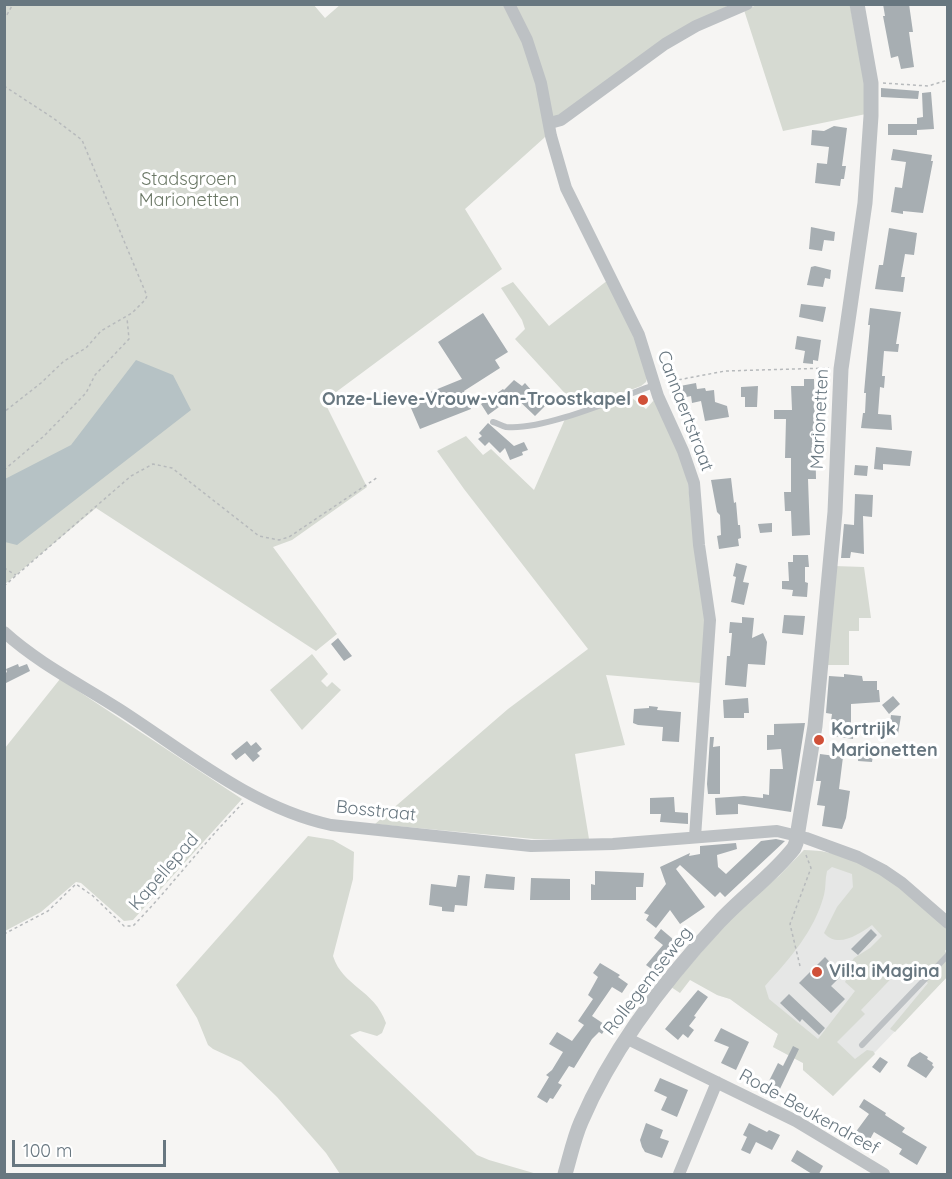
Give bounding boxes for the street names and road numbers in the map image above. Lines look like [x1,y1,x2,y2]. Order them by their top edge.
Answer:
street label: Cannaertstraat [652,348,718,474]
street label: Marionetten [807,368,833,470]
street label: Bosstraat [335,796,417,826]
street label: Kapellepad [125,829,203,915]
street label: Rollegemseweg [599,922,697,1040]
street label: Rode-Beukendreef [735,1064,883,1160]

